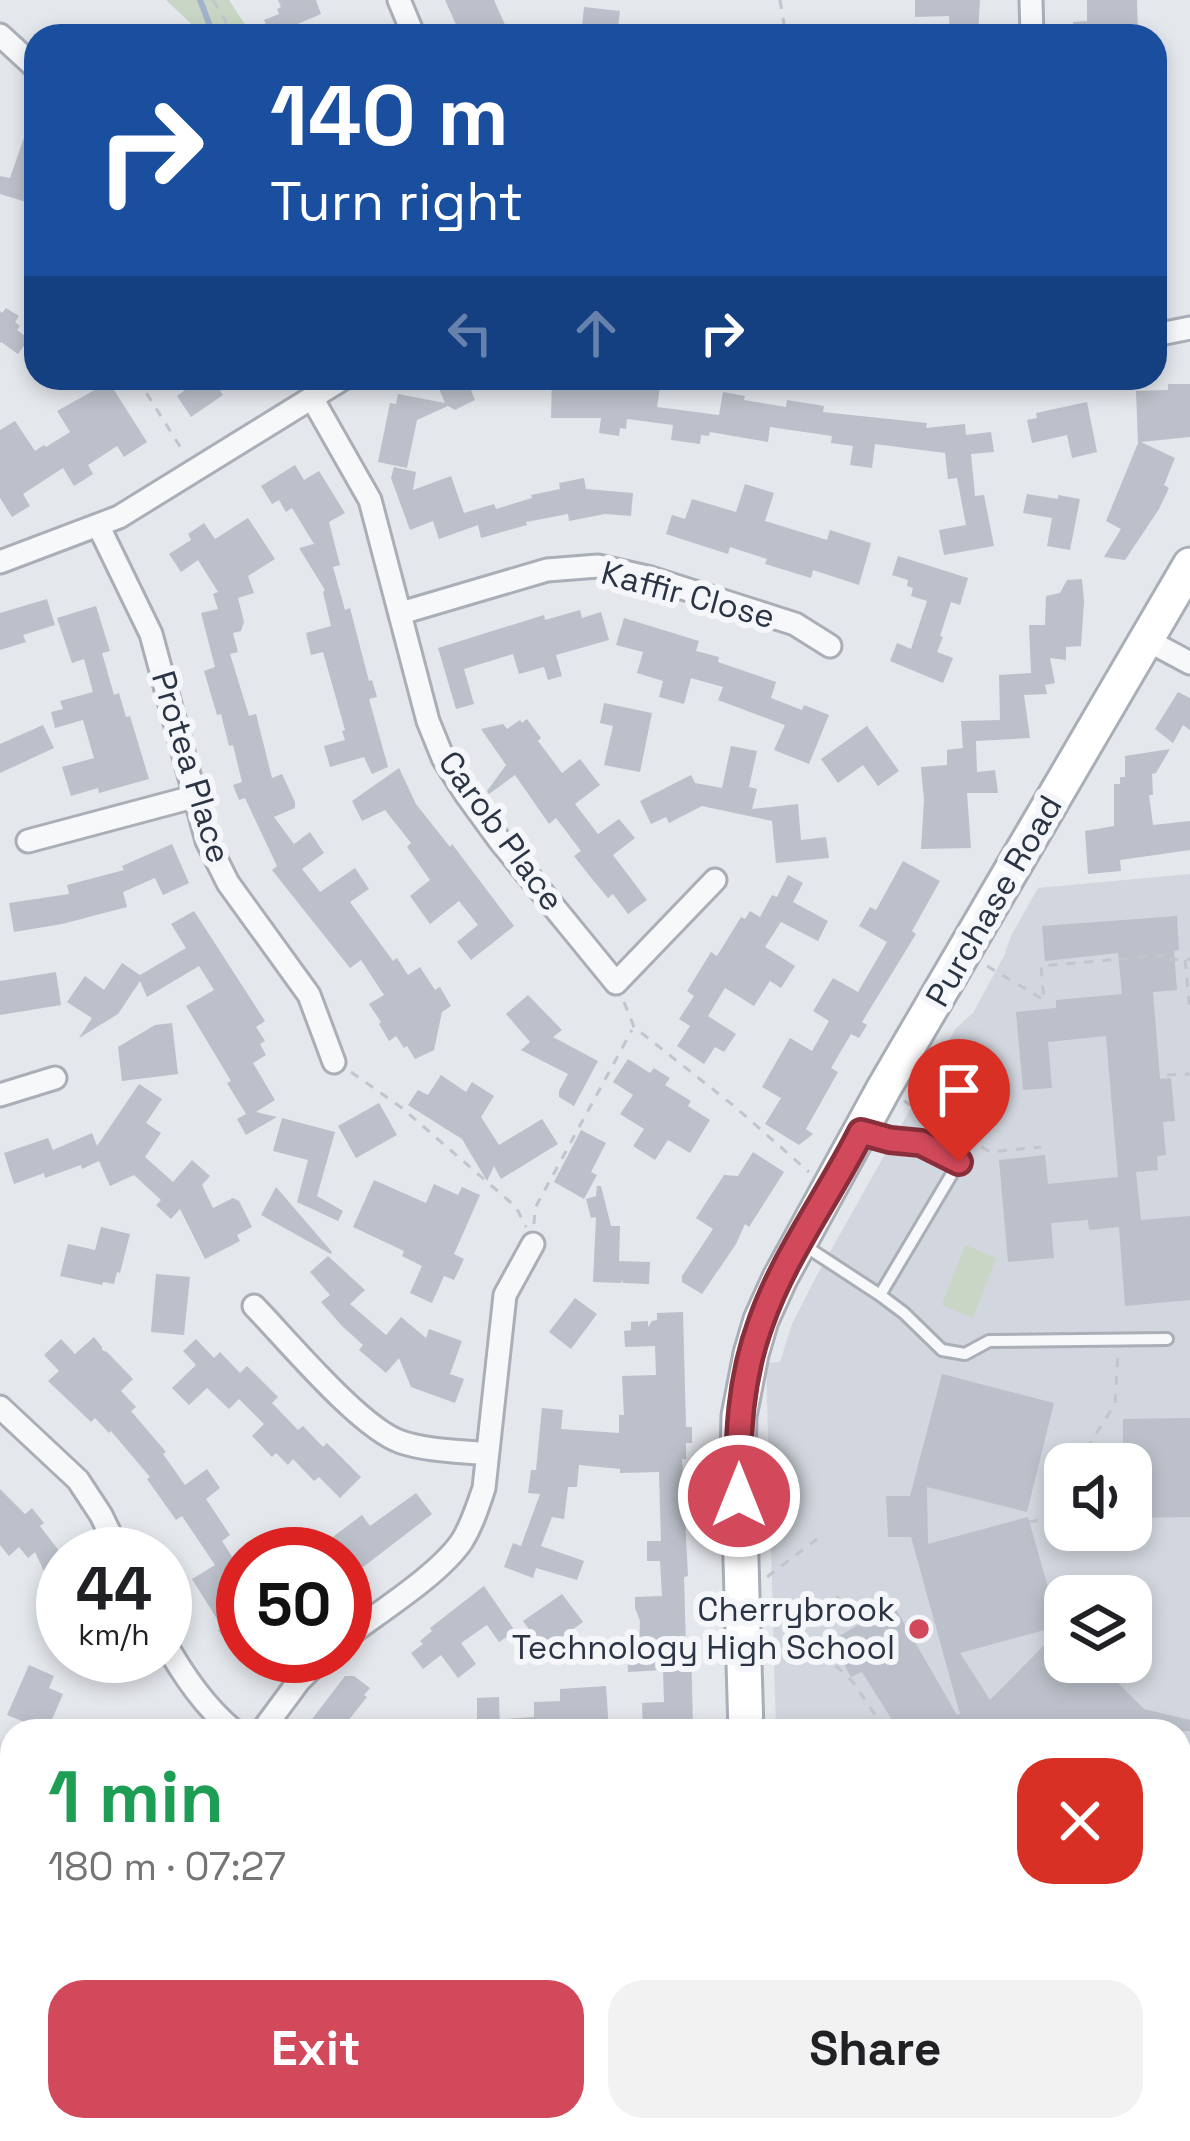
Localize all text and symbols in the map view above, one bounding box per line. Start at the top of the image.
text: 140 m [270,62,509,170]
icon: right [72,72,228,228]
text: Turn right [270,167,523,236]
icon: left [437,300,503,366]
icon: ahead [563,300,629,366]
icon: right [689,300,755,366]
street label: Kaffir Close [597,552,779,638]
street label: Protea Place [142,666,240,868]
street label: Carob Place [429,743,573,919]
street label: Purchase Road [917,788,1071,1014]
pin [908,1039,1010,1162]
icon: arrive [926,1057,992,1123]
position arrow [676,1433,802,1559]
map controls [1044,1443,1152,1683]
button: sound [1044,1443,1152,1551]
speed limit sign: 50 [216,1527,372,1683]
text: 44 [76,1551,152,1628]
button: layers [1044,1575,1152,1683]
place label: Cherrybrook Technology High School [512,1589,895,1669]
text: km/h [78,1615,150,1654]
marker: Cherrybrook Technology High School [906,1616,932,1642]
text: 1 min [48,1751,224,1843]
button: close [1017,1758,1143,1884]
text: 180 m · 07:27 [48,1842,286,1891]
button: Exit [48,1980,584,2118]
button: Share [608,1980,1143,2118]

